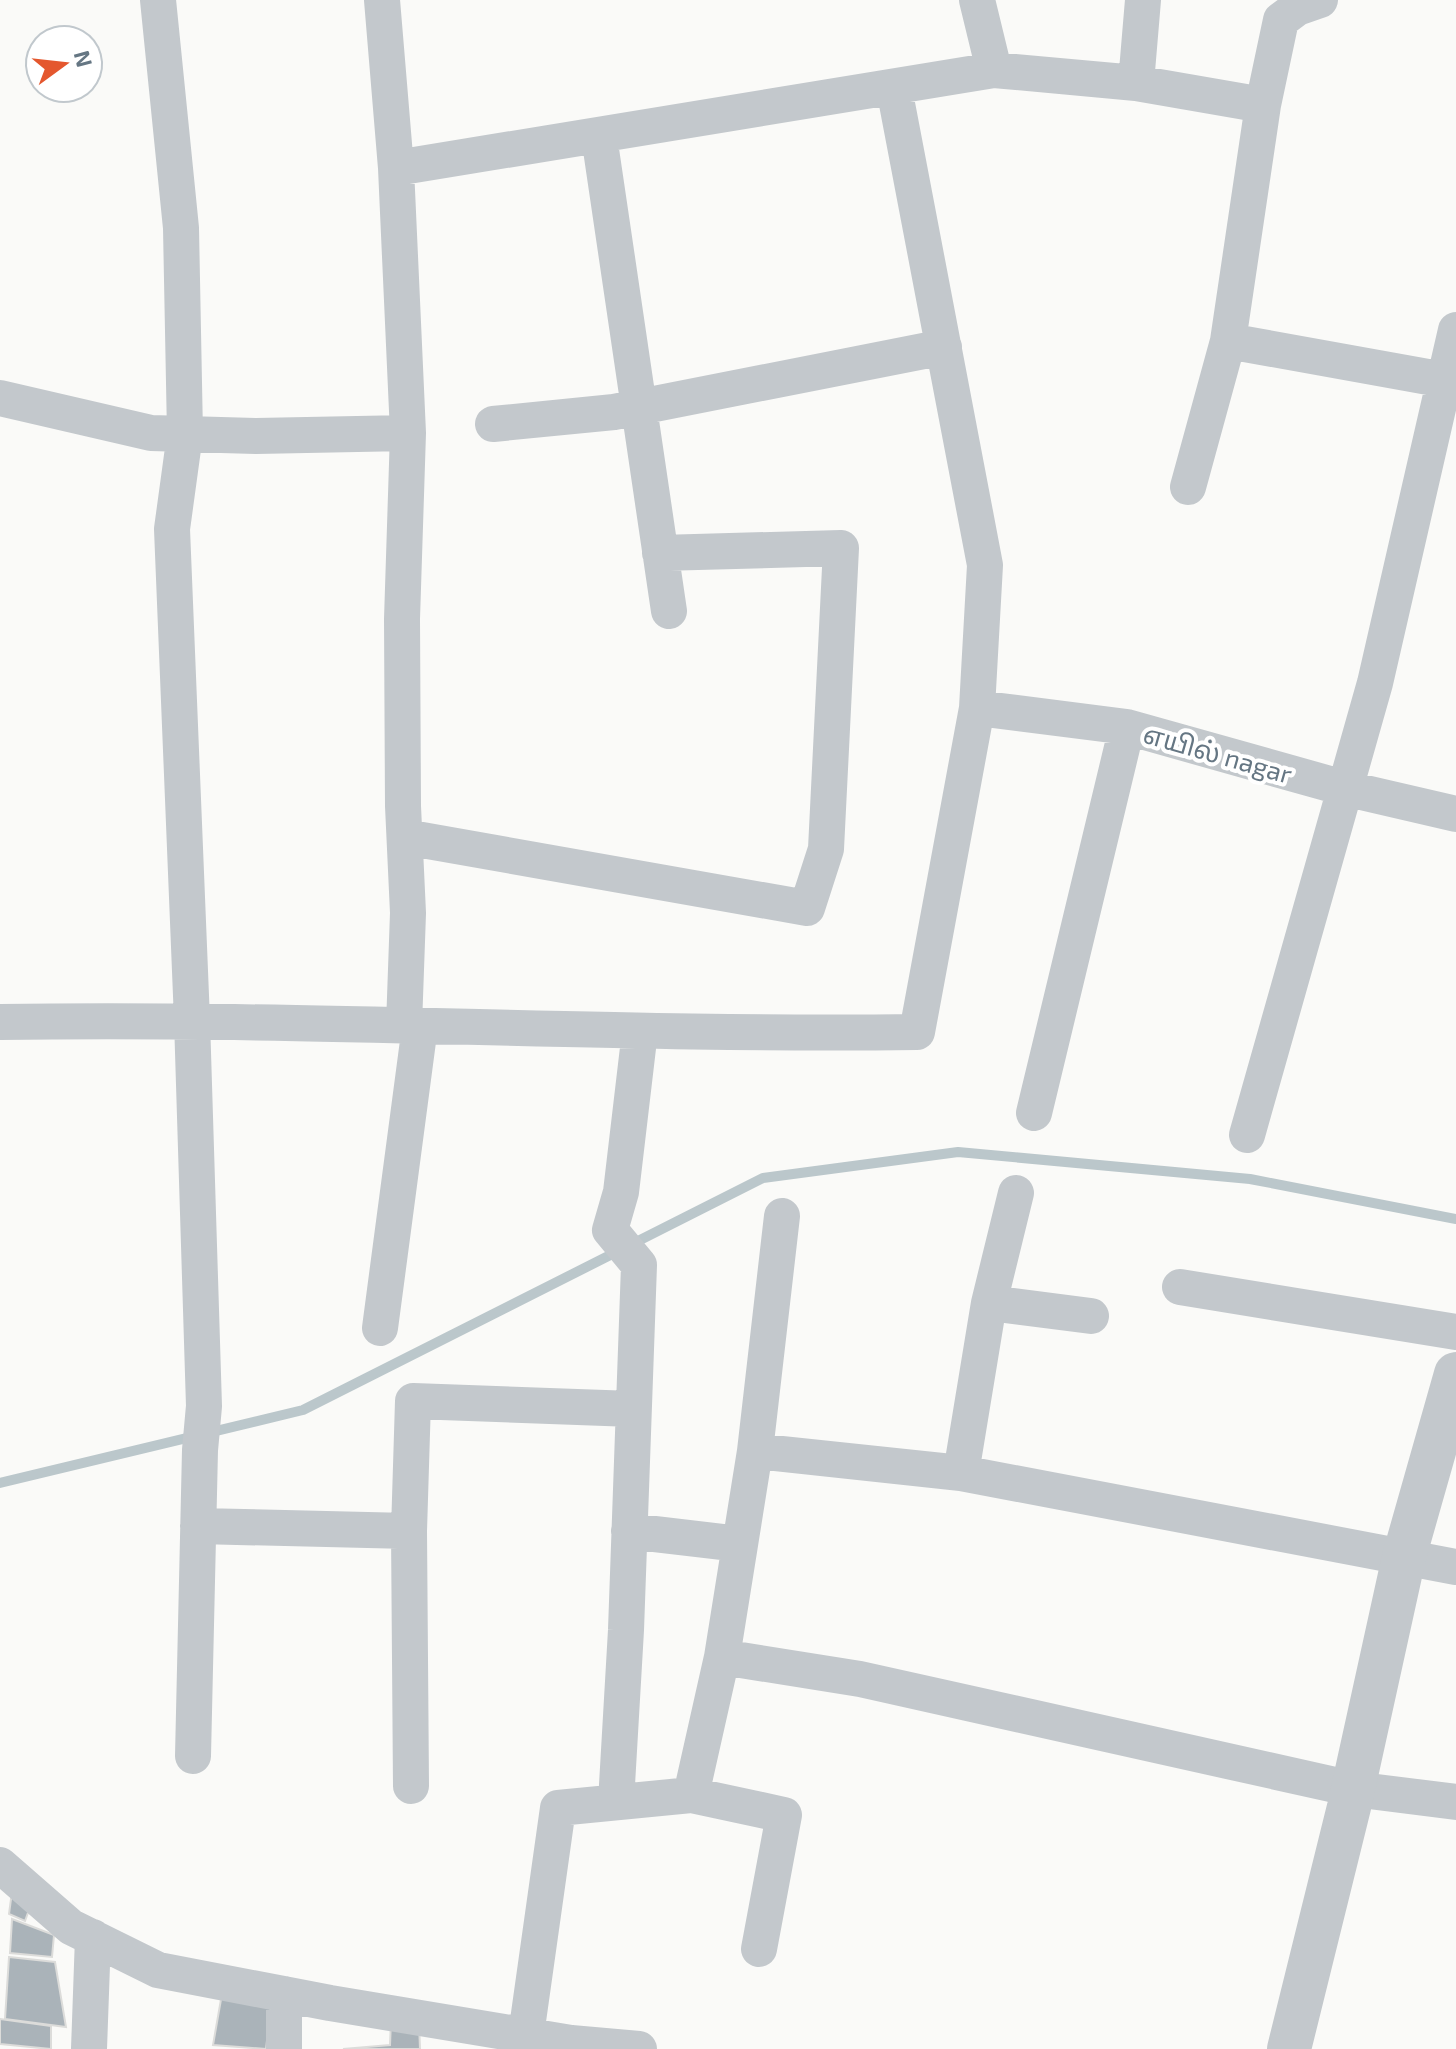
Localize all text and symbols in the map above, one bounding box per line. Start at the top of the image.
north arrow [24,24,104,104]
text: N [70,48,99,70]
street label: எயில் nagar [1140,717,1296,789]

